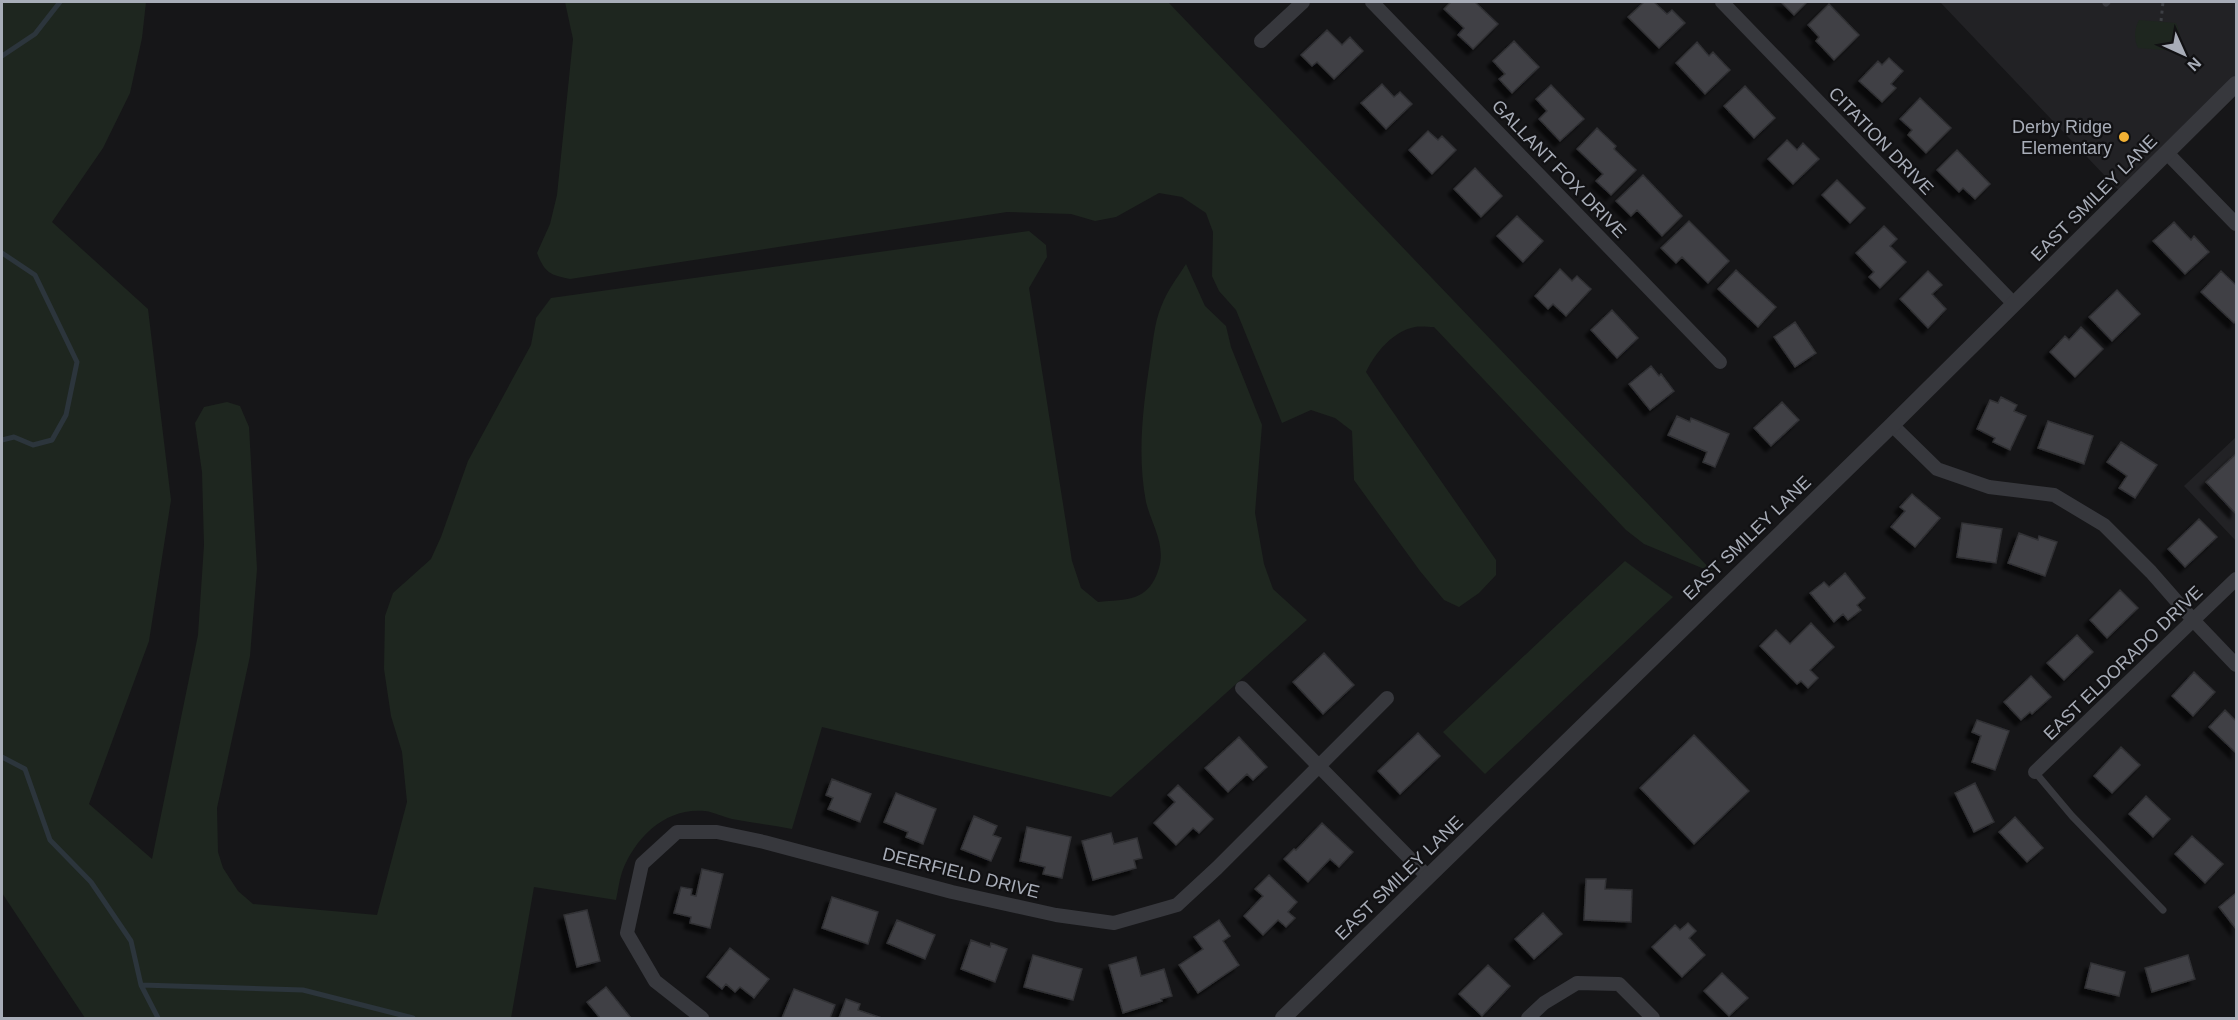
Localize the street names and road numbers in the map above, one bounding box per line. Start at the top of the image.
street label: CITATION DRIVE [1825,83,1937,199]
street label: GALLANT FOX DRIVE [1488,96,1630,242]
street label: EAST SMILEY LANE [2027,131,2161,265]
street label: EAST SMILEY LANE [1679,472,1815,604]
street label: EAST ELDORADO DRIVE [2040,582,2206,744]
street label: EAST SMILEY LANE [1331,812,1467,944]
street label: DEERFIELD DRIVE [880,844,1042,902]

